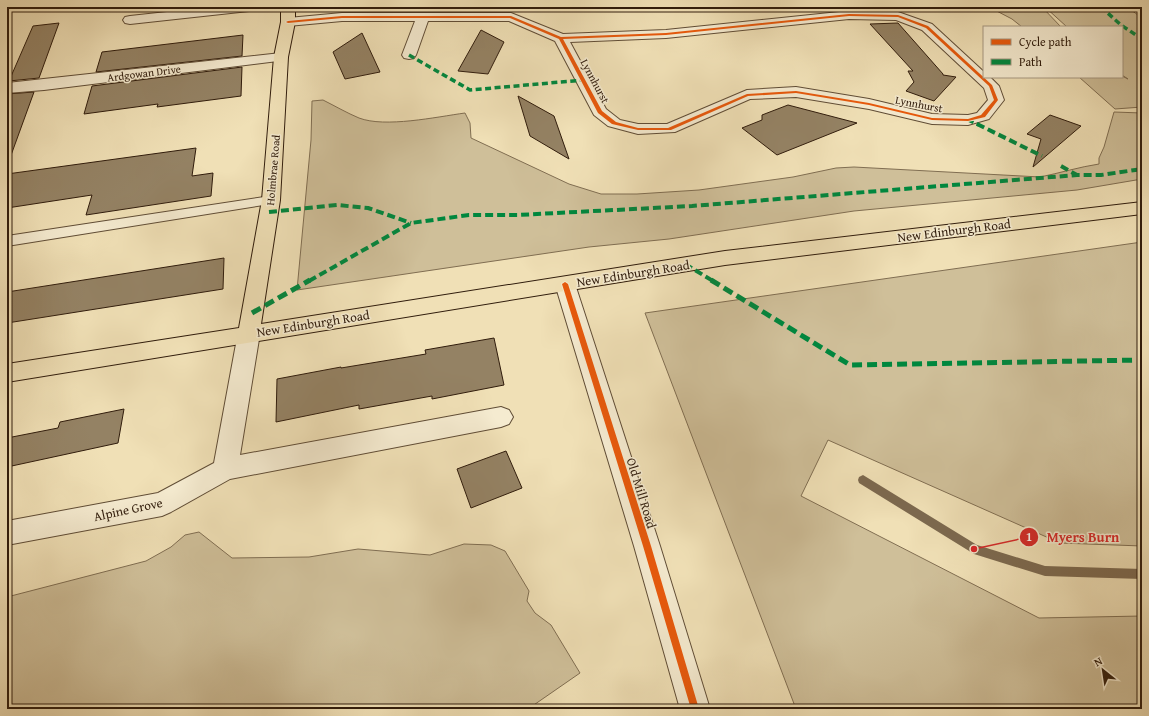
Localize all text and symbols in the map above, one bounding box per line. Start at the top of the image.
legend [983,26,1123,78]
text: Cycle path [1019,33,1072,50]
text: Path [1019,53,1042,70]
street label: Lynnhurst [577,56,613,106]
street label: Ardgowan Drive [106,61,182,85]
street label: Lynnhurst [894,92,944,116]
street label: Holmbrae Road [262,134,284,206]
street label: New Edinburgh Road [896,214,1012,247]
street label: New Edinburgh Road [575,255,691,292]
street label: New Edinburgh Road [255,305,371,342]
street label: Old Mill Road [622,455,661,531]
street label: Alpine Grove [92,493,164,526]
callout: Myers Burn [1019,524,1127,550]
text: Myers Burn [1047,527,1120,547]
text: 1 [1026,528,1032,545]
north arrow [1083,650,1123,690]
text: N [1091,652,1106,670]

